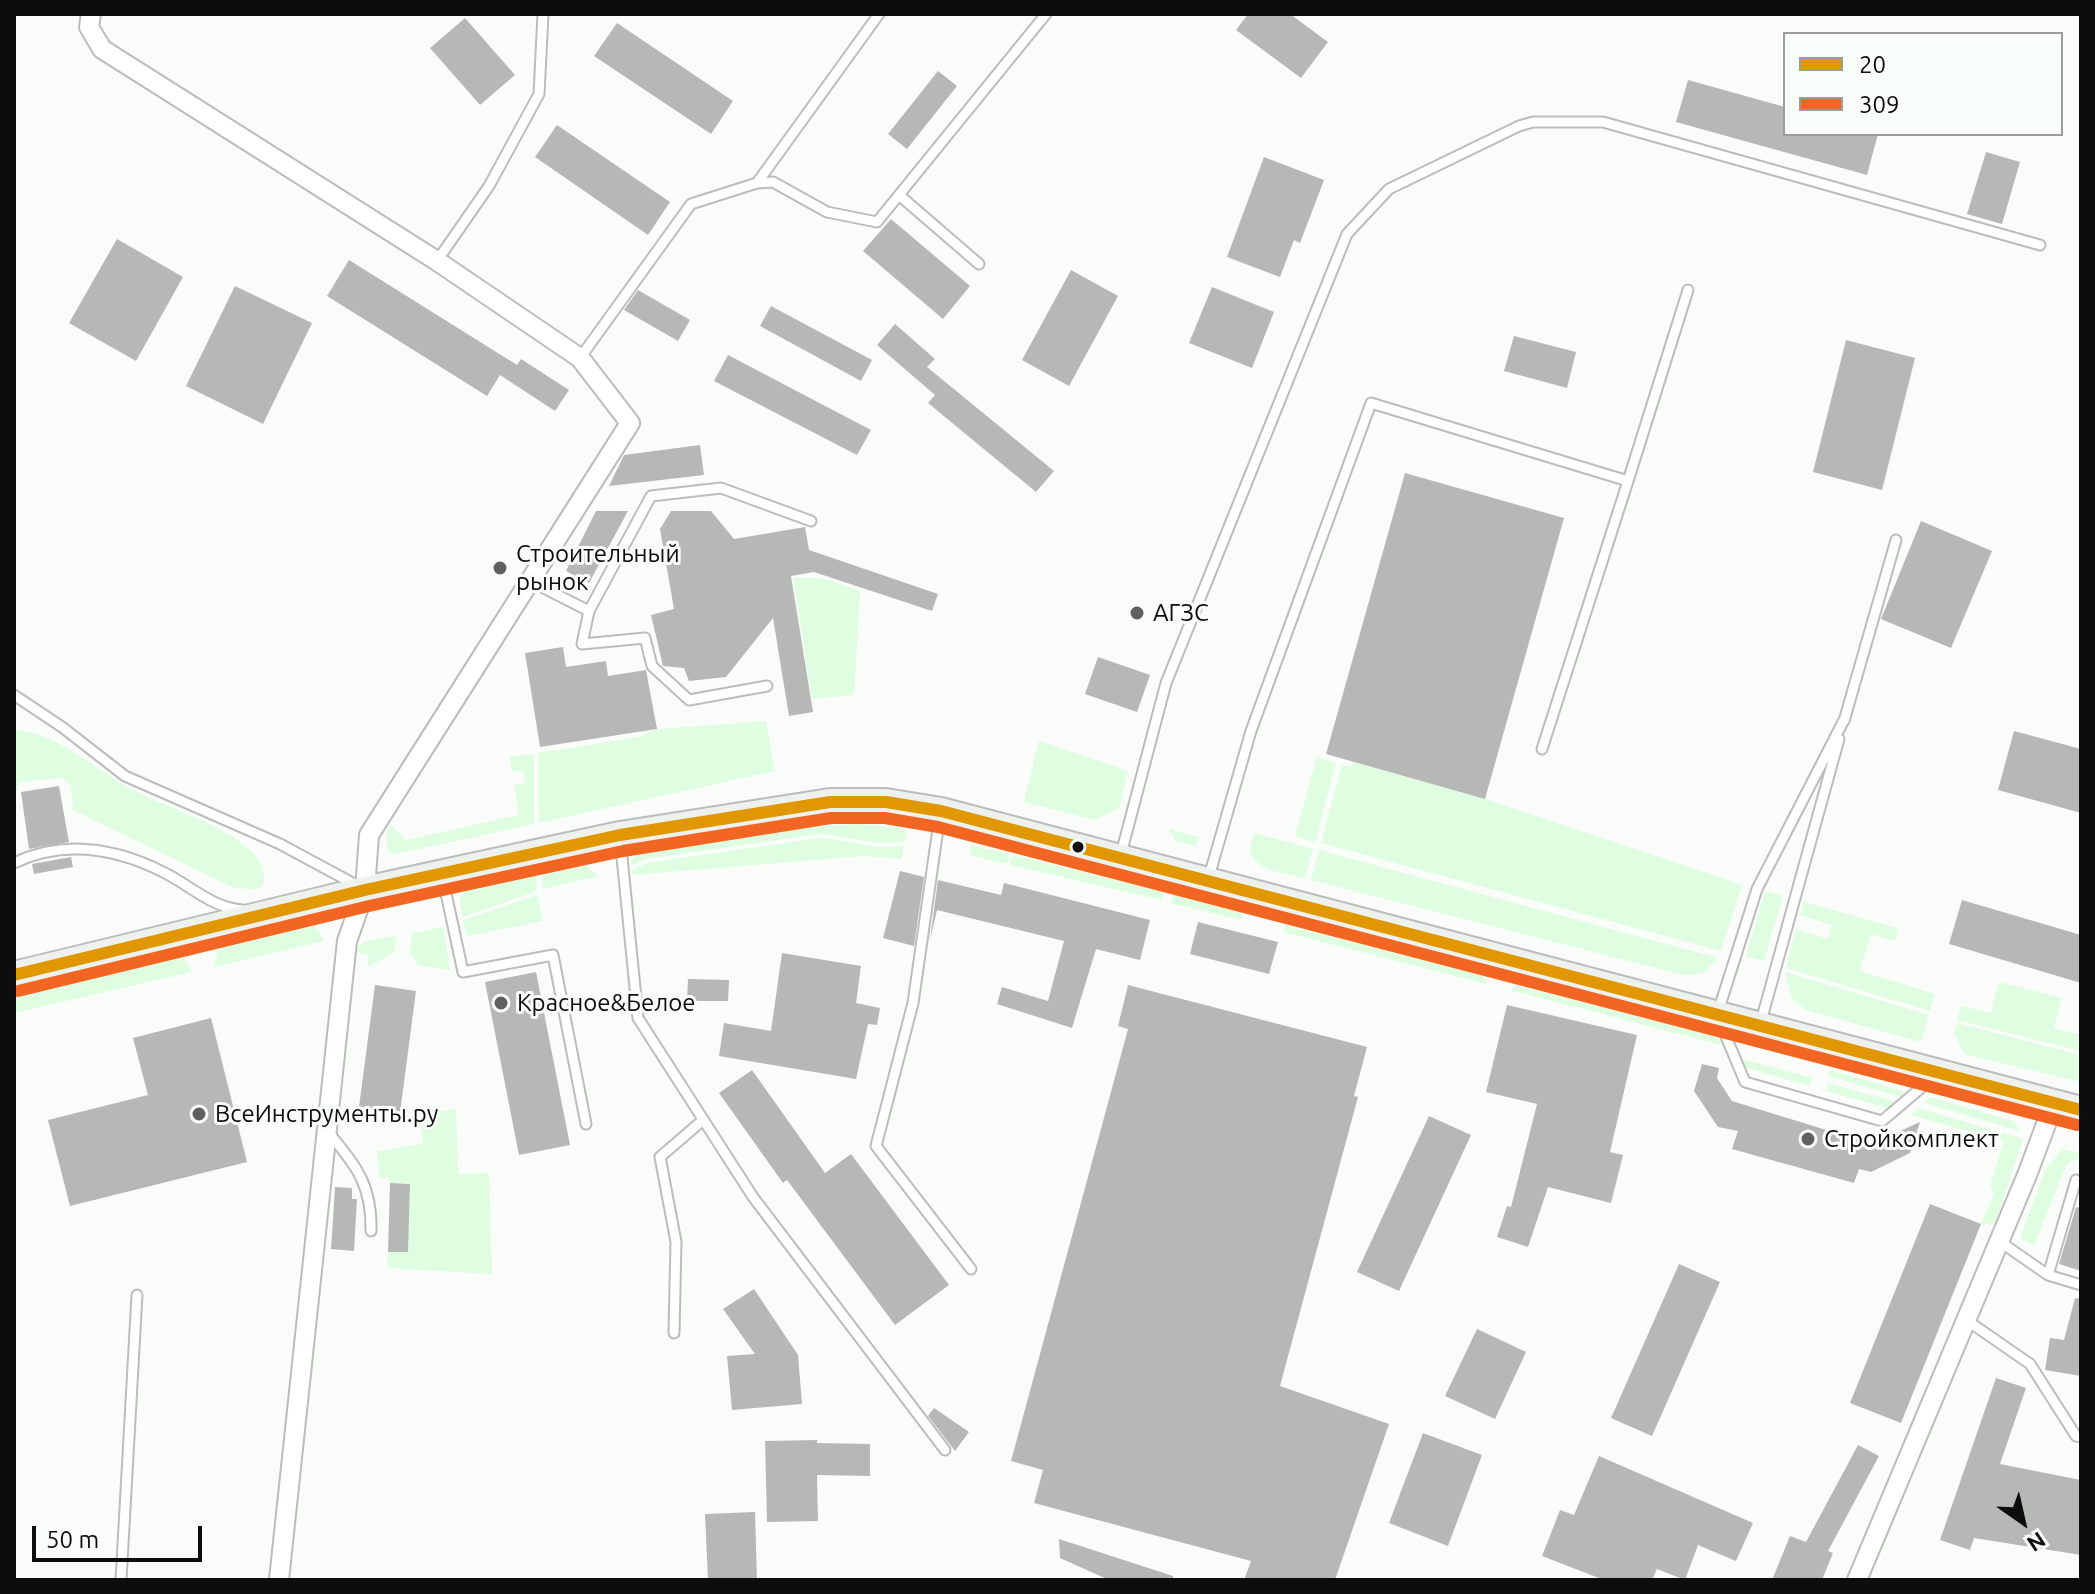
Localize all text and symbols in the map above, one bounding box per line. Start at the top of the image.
legend [1783,32,2063,136]
text: 20 [1859,51,1886,78]
text: 309 [1859,91,1900,118]
place label: Строительный рынок [516,540,680,596]
marker: Строительный рынок [491,559,509,577]
place label: АГЗС [1153,599,1209,627]
marker: АГЗС [1128,604,1146,622]
unlabelled marker [1070,839,1086,855]
place label: Красное&Белое [517,989,696,1017]
marker: Красное&Белое [492,994,510,1012]
place label: ВсеИнструменты.ру [215,1100,438,1128]
marker: ВсеИнструменты.ру [190,1105,208,1123]
place label: Стройкомплект [1824,1125,1999,1153]
marker: Стройкомплект [1799,1130,1817,1148]
north arrow [1983,1482,2063,1562]
scale bar [36,1510,206,1560]
text: 50 m [46,1526,99,1553]
text: N [2023,1527,2051,1557]

